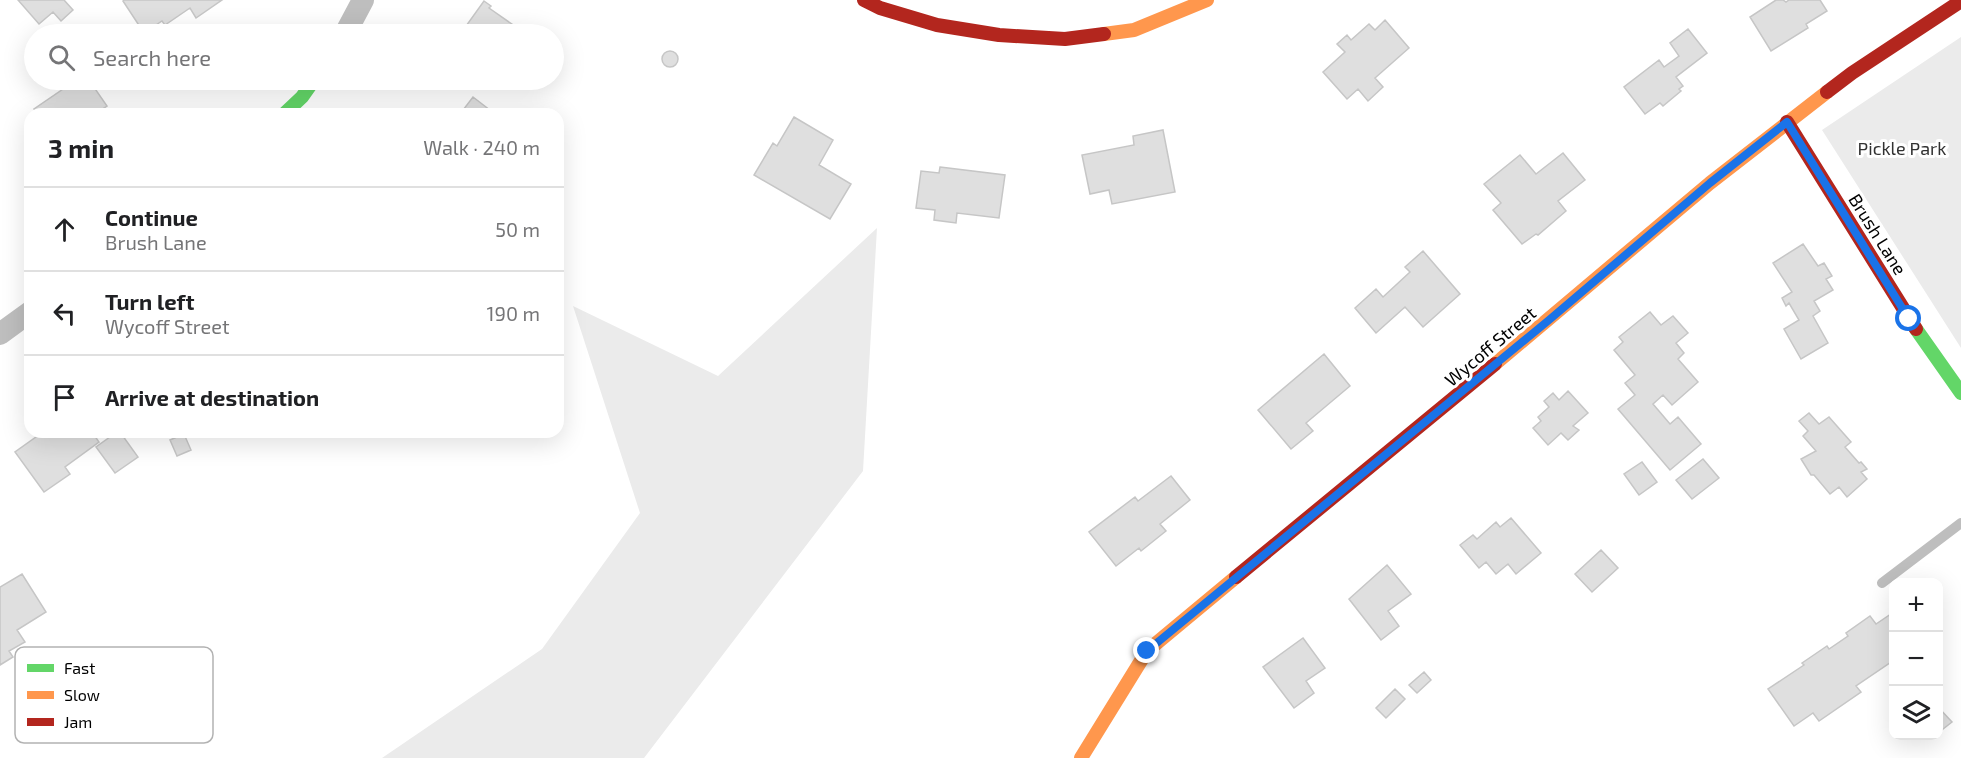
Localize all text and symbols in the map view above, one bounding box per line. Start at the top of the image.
search box [24,24,564,90]
icon: search [45,41,78,74]
text: Search here [93,44,211,70]
text: 3 min [48,132,114,163]
text: Walk · 240 m [423,135,540,159]
park label: Pickle Park [1858,137,1946,159]
street label: Brush Lane [1844,189,1912,279]
text: Continue [105,204,198,230]
icon: ahead [48,213,81,246]
text: 50 m [495,217,540,241]
text: Brush Lane [105,230,207,254]
text: Turn left [105,288,194,314]
icon: left [48,297,81,330]
text: 190 m [487,301,540,325]
street label: Wycoff Street [1440,301,1540,390]
route start [1895,305,1921,331]
text: Wycoff Street [105,314,230,338]
icon: arrive [48,381,81,414]
text: Arrive at destination [105,384,319,410]
map controls [1889,578,1943,740]
button: + [1889,578,1943,632]
button: − [1889,632,1943,686]
route end [1133,637,1159,663]
legend [15,647,213,743]
text: Fast [64,658,95,677]
text: Slow [64,685,100,704]
button: layers [1889,686,1943,740]
text: Jam [64,712,92,731]

